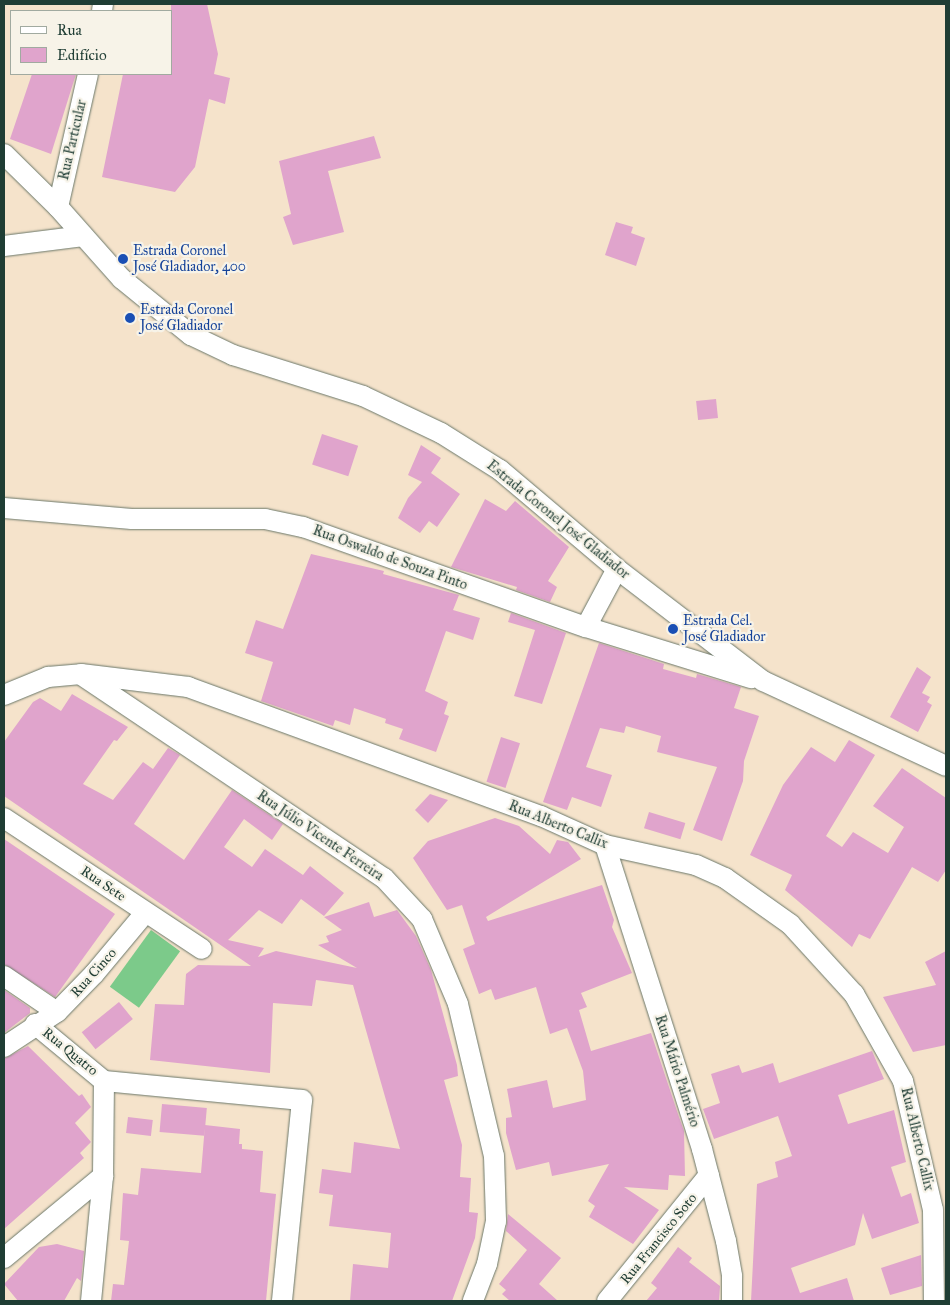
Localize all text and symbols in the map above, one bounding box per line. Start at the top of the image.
legend [10,10,172,75]
text: Rua [57,21,82,39]
text: Edifício [57,46,107,64]
street label: Rua Particular [56,98,90,182]
place label: Estrada Coronel José Gladiador, 400 [133,243,246,276]
marker: Estrada Coronel José Gladiador, 400 [117,253,129,265]
place label: Estrada Coronel José Gladiador [140,302,233,334]
marker: Estrada Coronel José Gladiador [124,312,136,324]
street label: Estrada Coronel José Gladiador [483,457,633,583]
street label: Rua Oswaldo de Souza Pinto [310,522,470,594]
place label: Estrada Cel. José Gladiador [683,613,766,646]
marker: Estrada Cel. José Gladiador [667,623,679,635]
street label: Rua Júlio Vicente Ferreira [253,787,387,885]
street label: Rua Alberto Callix [506,797,610,853]
street label: Rua Sete [77,863,129,905]
street label: Rua Cinco [68,945,120,1001]
street label: Rua Mário Palmério [651,1013,703,1129]
street label: Rua Quatro [39,1024,101,1080]
street label: Rua Alberto Callix [897,1086,937,1192]
street label: Rua Francisco Soto [617,1190,701,1288]

